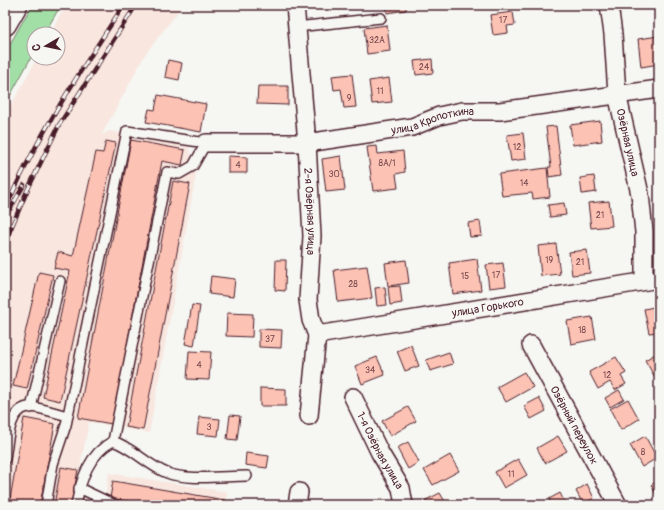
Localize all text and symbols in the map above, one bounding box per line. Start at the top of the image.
house number: 17 [499,15,507,26]
north arrow [26,26,66,66]
house number: 32А [369,35,385,46]
text: С [30,43,44,52]
house number: 24 [419,62,430,73]
house number: 11 [376,86,384,97]
house number: 9 [347,93,352,104]
street label: улица Кропоткина [389,105,474,137]
street label: Озёрная улица [614,107,642,178]
house number: 12 [513,142,521,153]
house number: 8А/1 [378,158,396,169]
house number: 4 [235,160,241,171]
street label: 2-я Озёрная улица [301,167,318,255]
house number: 30 [328,169,340,180]
house number: 14 [520,178,529,189]
house number: 21 [596,210,604,221]
house number: 19 [545,255,553,266]
house number: 21 [576,257,584,268]
house number: 17 [492,270,500,281]
house number: 15 [461,271,469,282]
house number: 28 [348,279,358,290]
street label: улица Горького [450,295,525,320]
house number: 18 [578,325,586,336]
house number: 37 [265,334,275,345]
house number: 4 [196,360,202,371]
house number: 34 [365,365,376,376]
house number: 12 [603,370,611,381]
street label: Озёрный переулок [547,384,601,467]
street label: 1-я Озёрная улица [354,410,406,491]
house number: 3 [206,422,212,433]
house number: 8 [641,447,646,458]
house number: 11 [507,469,515,480]

